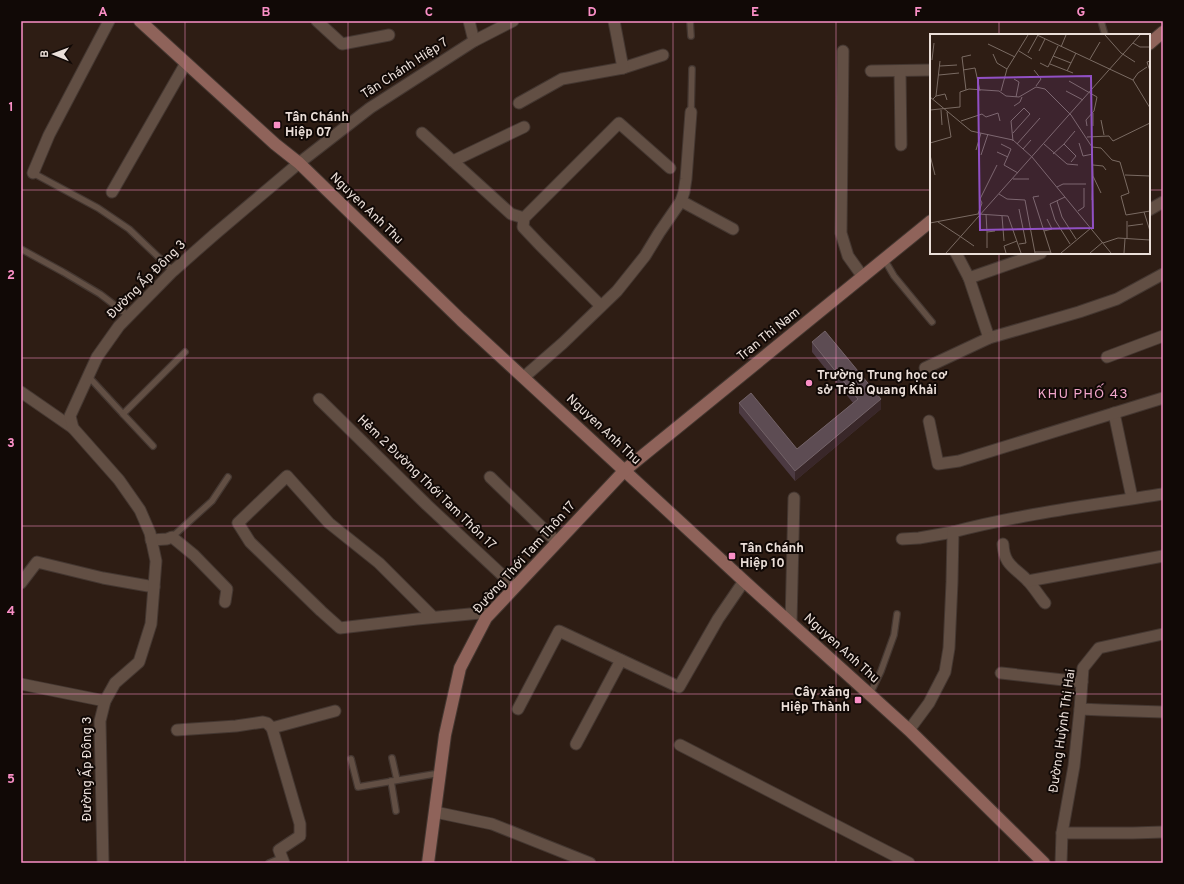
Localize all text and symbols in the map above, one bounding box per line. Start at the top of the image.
text: A [98,5,108,21]
text: B [262,5,271,21]
text: C [425,5,433,21]
text: D [587,5,597,21]
text: E [751,5,759,21]
text: F [914,5,922,21]
text: G [1077,5,1086,21]
north arrow [34,34,74,74]
inset map [930,34,1150,254]
street label: Tân Chánh Hiệp 7 [358,35,452,103]
text: B [38,50,52,58]
text: 1 [8,100,14,116]
place label: Tân Chánh Hiệp 07 [285,110,349,141]
marker: Tân Chánh Hiệp 07 [272,120,282,130]
street label: Nguyen Anh Thu [326,170,406,248]
street label: Đường Ấp Đông 3 [102,235,190,323]
text: 2 [7,268,15,284]
street label: Tran Thi Nam [734,305,804,365]
place label: Trường Trung học cơ sở Trần Quang Khải [817,368,948,399]
marker: Trường Trung học cơ sở Trần Quang Khải [804,378,814,388]
district label: KHU PHỐ 43 [1037,383,1129,403]
street label: Nguyen Anh Thu [562,391,644,469]
street label: Hẻm 2 Đường Thới Tam Thôn 17 [353,412,499,554]
text: 3 [7,436,15,452]
street label: Đường Thới Tam Thôn 17 [470,498,580,617]
place label: Tân Chánh Hiệp 10 [740,541,804,572]
marker: Tân Chánh Hiệp 10 [727,551,737,561]
text: 4 [7,604,15,620]
street label: Nguyen Anh Thu [800,611,882,687]
street label: Đường Huỳnh Thị Hai [1046,668,1080,794]
place label: Cây xăng Hiệp Thành [781,685,850,716]
marker: Cây xăng Hiệp Thành [853,695,863,705]
street label: Đường Ấp Đông 3 [77,716,96,822]
text: 5 [7,772,15,788]

